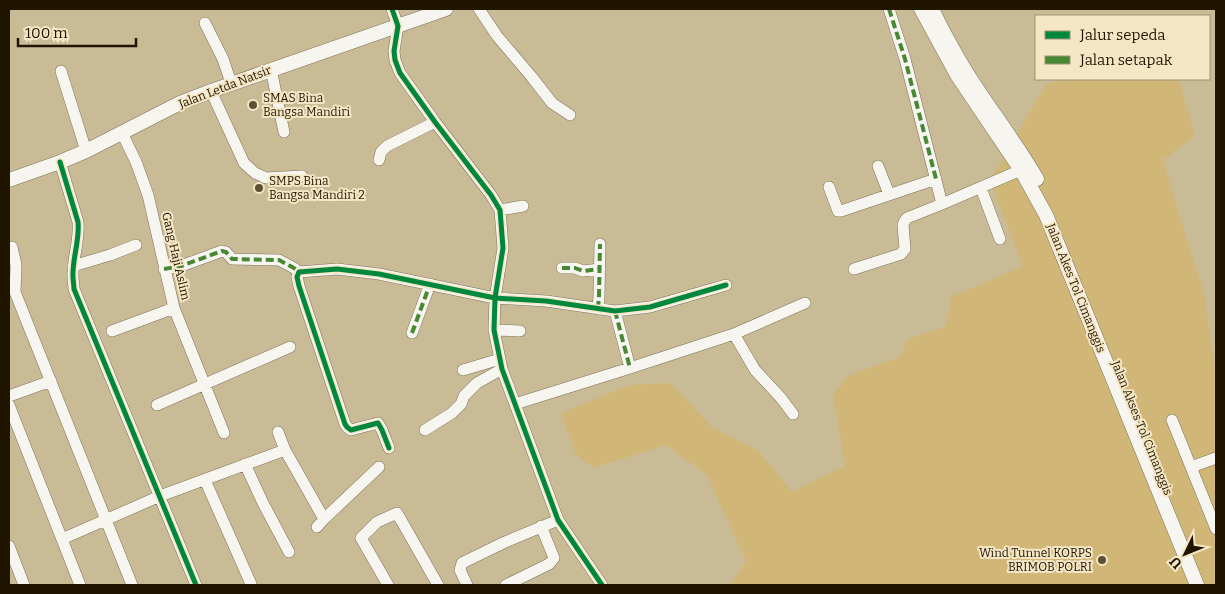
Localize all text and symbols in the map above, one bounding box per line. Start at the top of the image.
scale bar [18,15,135,47]
legend [1035,15,1210,80]
text: 100 m [25,24,68,42]
text: Jalur sepeda [1079,26,1166,44]
text: Jalan setapak [1079,51,1173,69]
street label: Jalan Letda Natsir [176,63,274,111]
place label: SMAS Bina Bangsa Mandiri [263,91,350,119]
marker: SMAS Bina Bangsa Mandiri [247,99,259,111]
place label: SMPS Bina Bangsa Mandiri 2 [269,174,365,202]
marker: SMPS Bina Bangsa Mandiri 2 [253,182,265,194]
street label: Gang Haji Aslim [159,211,193,302]
street label: Jalan Akes Tol Cimanggis [1043,220,1108,355]
street label: Jalan Akses Tol Cimanggis [1108,358,1176,498]
north arrow [1160,529,1210,579]
place label: Wind Tunnel KORPS BRIMOB POLRI [979,546,1092,574]
text: U [1166,552,1186,572]
marker: Wind Tunnel KORPS BRIMOB POLRI [1096,554,1108,566]

